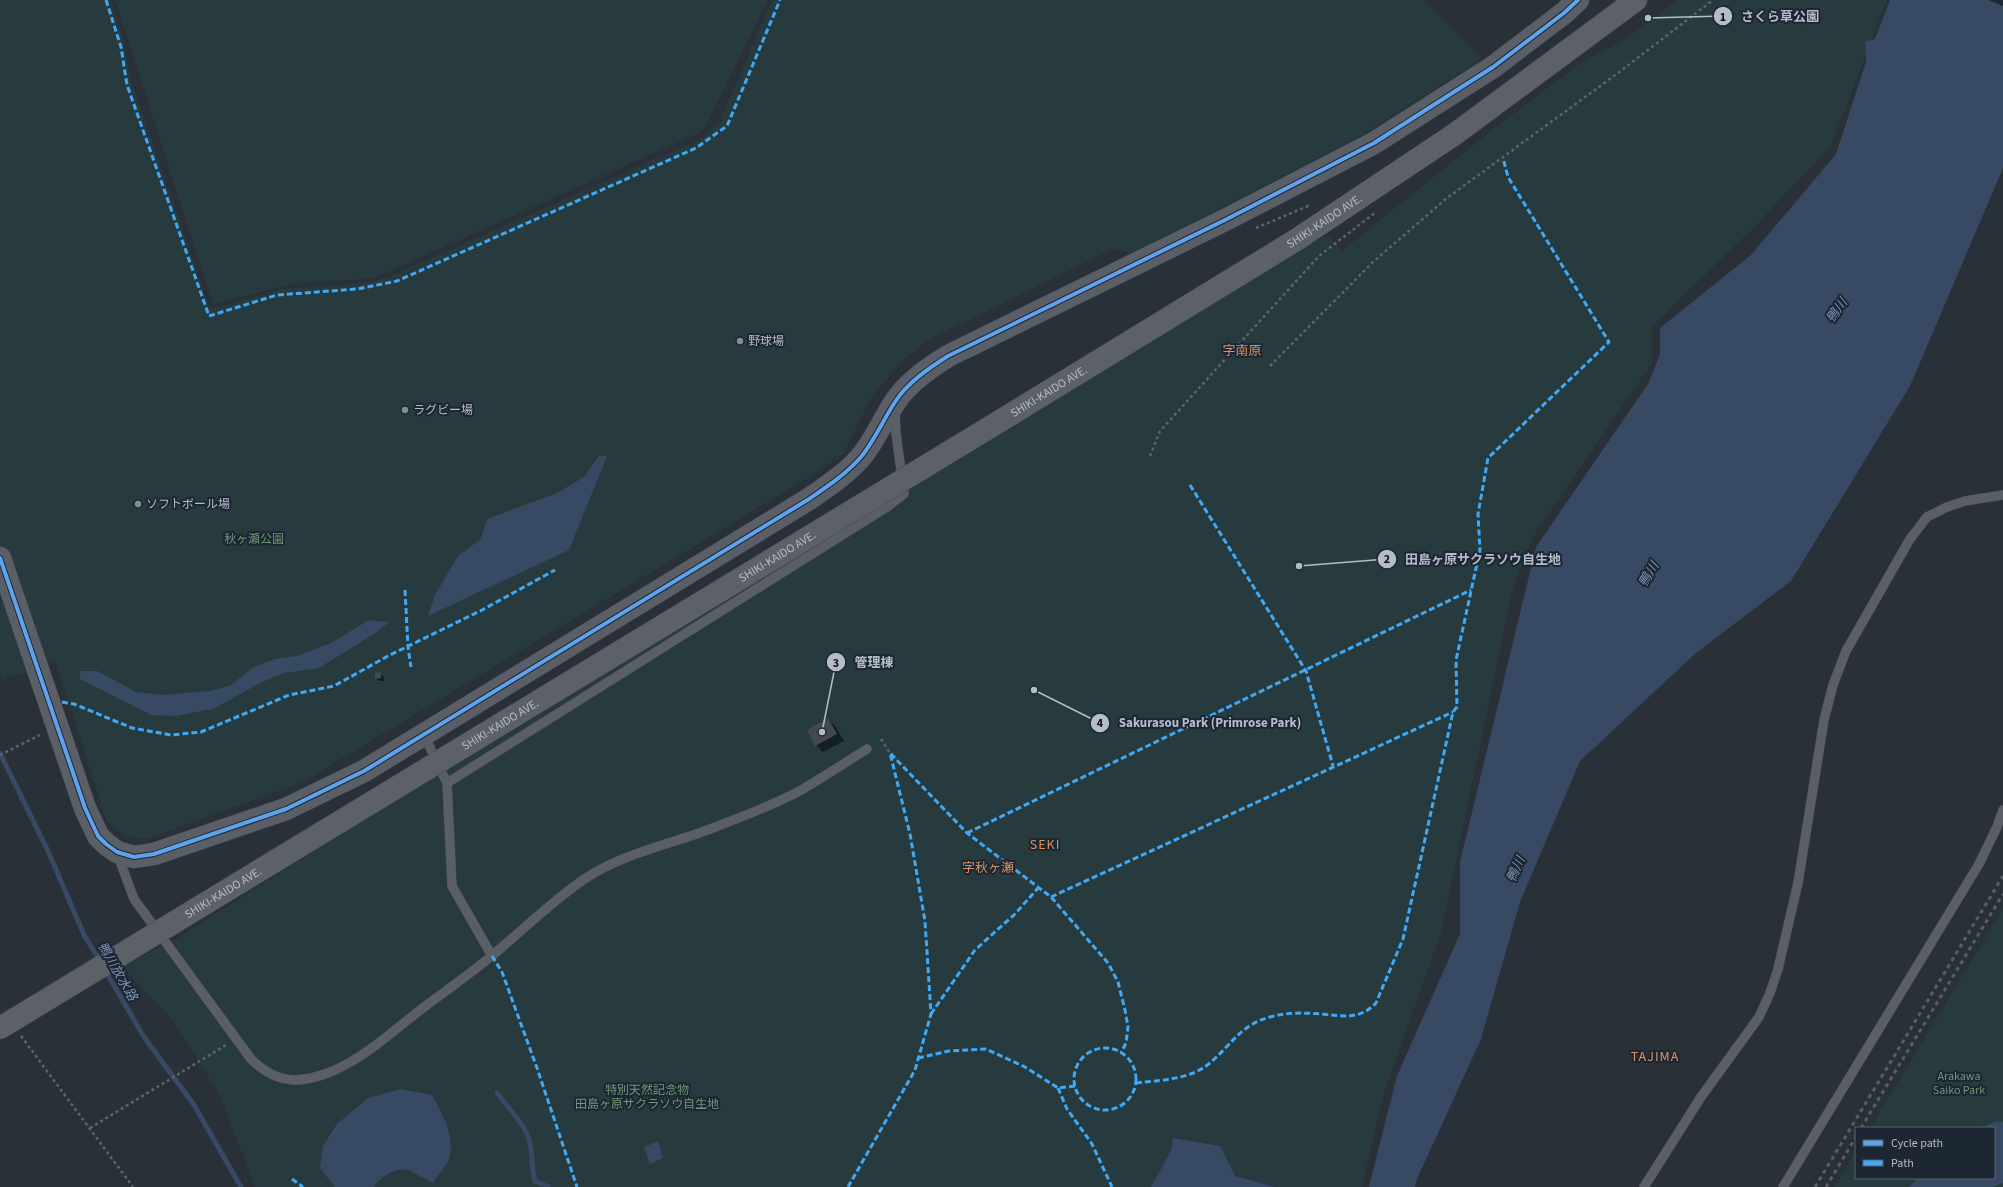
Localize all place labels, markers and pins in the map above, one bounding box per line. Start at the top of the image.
callout: さくら草公園 [1713,4,1827,29]
place label: 野球場 [748,333,784,350]
marker: 野球場 [735,336,745,346]
place label: ラグビー場 [413,402,473,419]
marker: ラグビー場 [400,405,410,415]
place label: ソフトボール場 [146,496,230,513]
marker: ソフトボール場 [133,499,143,509]
callout: 田島ヶ原サクラソウ自生地 [1377,547,1569,572]
callout: 管理棟 [826,650,901,675]
callout: Sakurasou Park (Primrose Park) [1090,710,1309,735]

